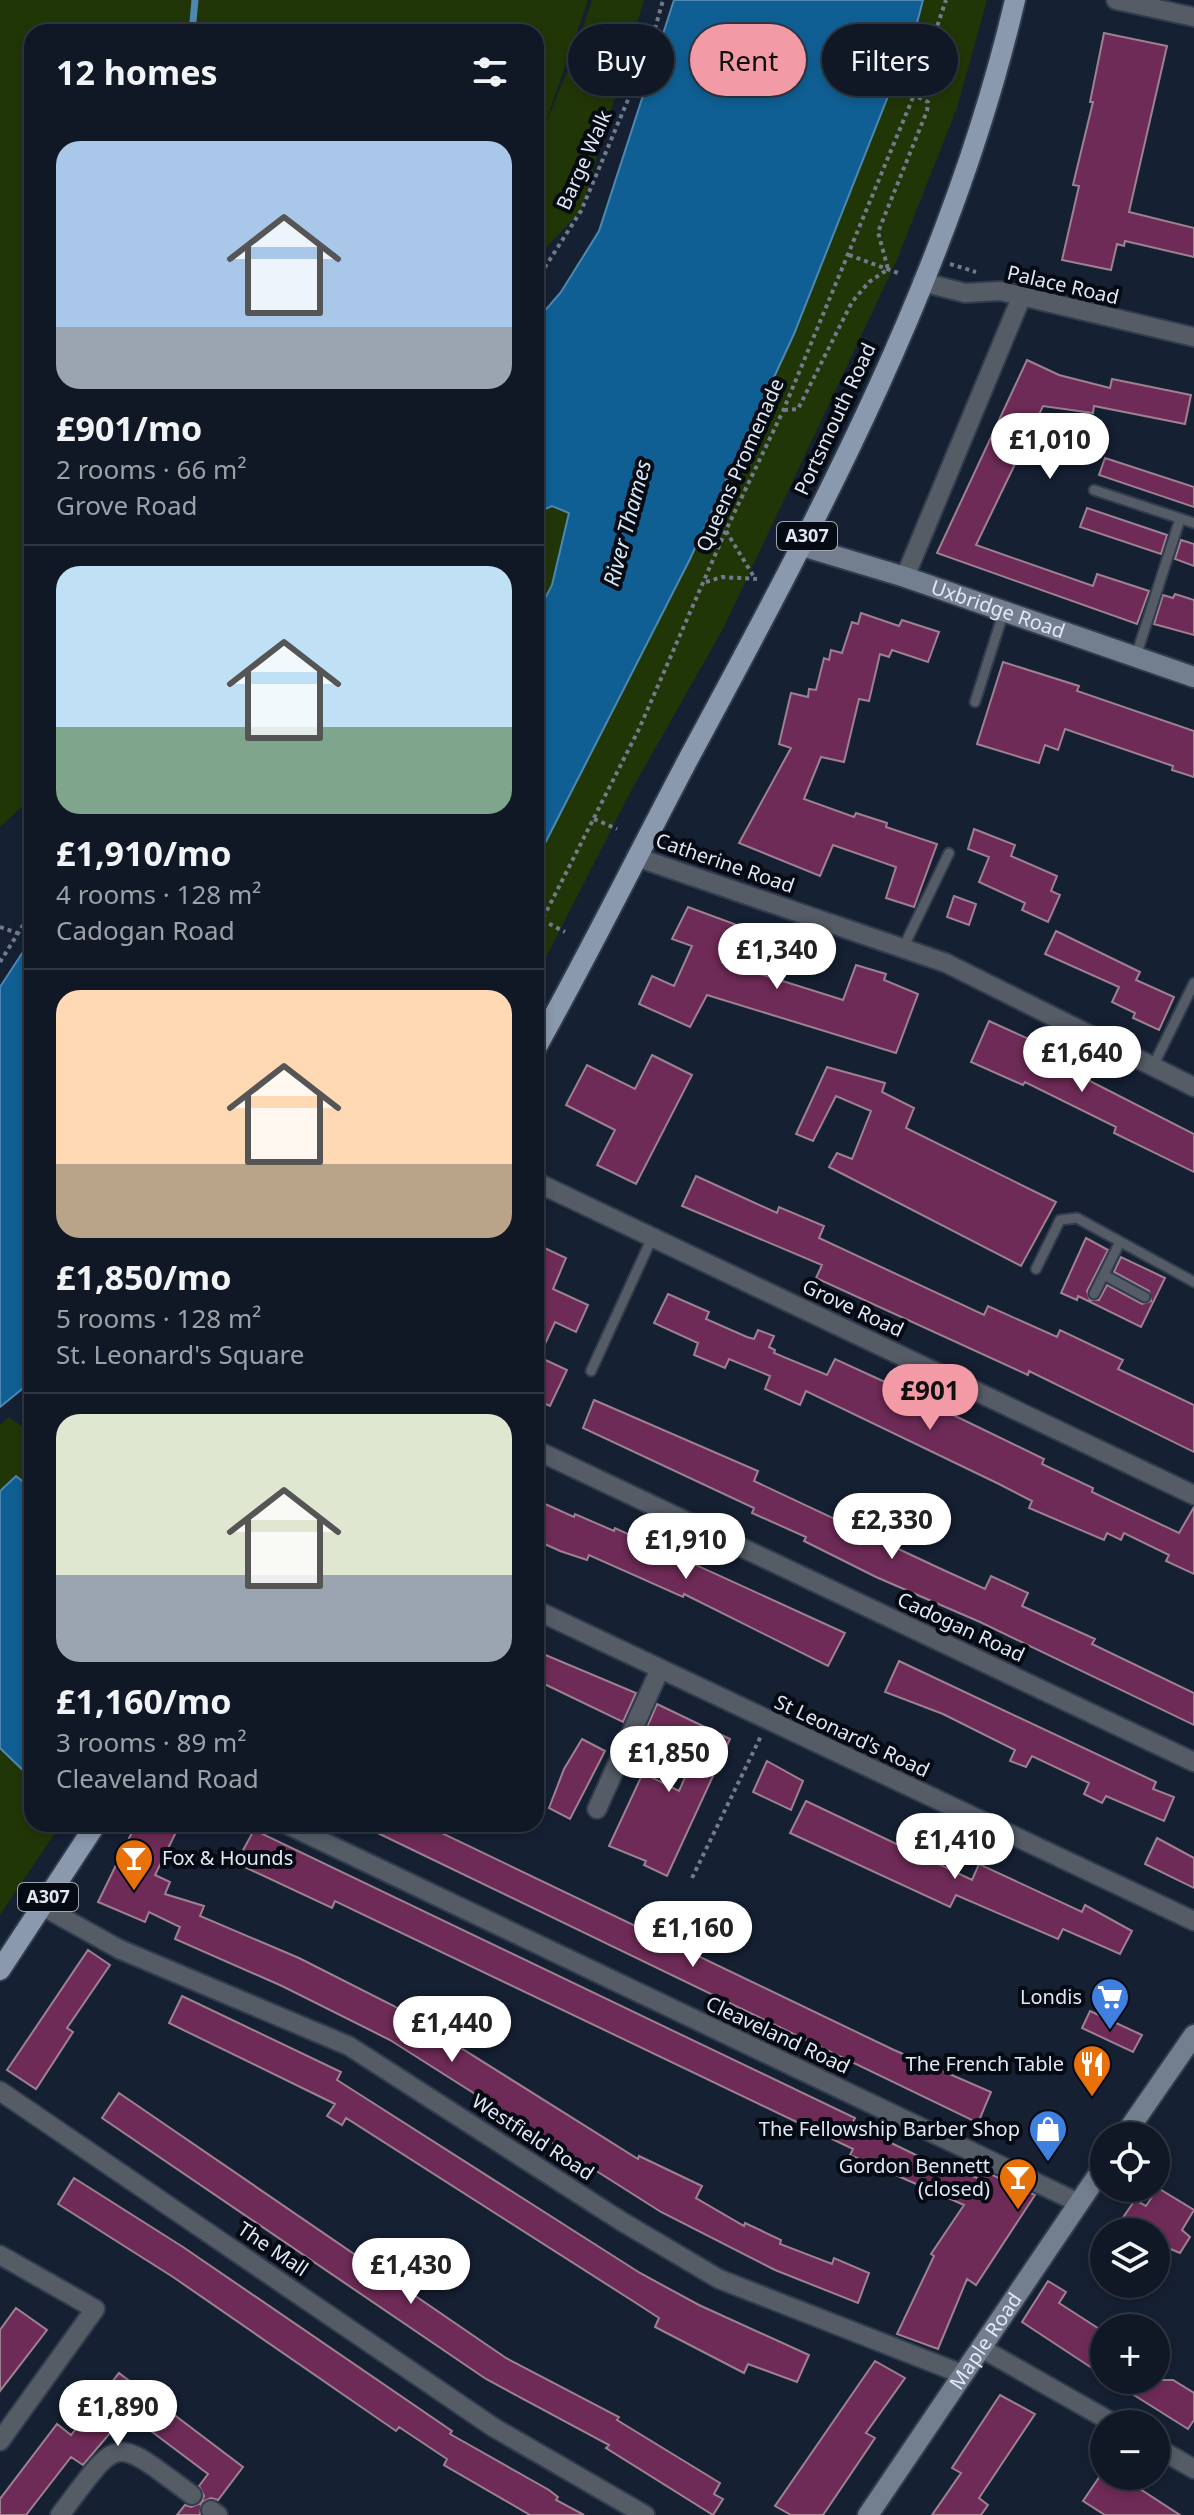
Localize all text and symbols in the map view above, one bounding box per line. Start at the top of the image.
chip: Buy [568,24,674,96]
chip: Rent [690,24,806,96]
chip: Filters [822,24,958,96]
text: 12 homes [56,49,218,95]
icon: filters [468,50,512,94]
street label: Barge Walk [550,105,618,214]
icon: home [212,193,356,337]
street label: Palace Road [1005,259,1122,310]
street label: Portsmouth Road [787,338,882,499]
street label: Queens Promenade [689,374,790,556]
text: £901/mo [56,405,202,451]
pin: £1,010 [985,413,1115,481]
text: £1,010 [1009,421,1091,457]
text: 2 rooms · 66 m² [56,451,246,487]
water label: River Thames [595,456,657,589]
text: Grove Road [56,487,197,523]
road number: A307 [777,522,837,550]
street label: Uxbridge Road [928,573,1069,644]
icon: home [212,618,356,762]
street label: Catherine Road [652,826,798,899]
text: £1,910/mo [56,830,231,876]
text: 4 rooms · 128 m² [56,876,261,912]
text: Cadogan Road [56,912,235,948]
pin: £1,340 [712,923,842,991]
text: £1,340 [736,931,818,967]
pin: £1,640 [1017,1026,1147,1094]
text: £1,640 [1041,1034,1123,1070]
icon: home [212,1042,356,1186]
text: £1,850/mo [56,1254,231,1300]
street label: Grove Road [798,1272,908,1343]
text: 5 rooms · 128 m² [56,1300,261,1336]
text: St. Leonard's Square [56,1336,304,1372]
pin: £901 [883,1364,977,1432]
text: £901 [900,1372,960,1408]
icon: home [212,1466,356,1610]
pin: £2,330 [827,1493,957,1561]
text: £2,330 [851,1501,933,1537]
pin: £1,910 [621,1513,751,1581]
text: £1,910 [645,1521,727,1557]
street label: Cadogan Road [893,1585,1029,1668]
text: £1,160/mo [56,1678,231,1724]
street label: St Leonard's Road [770,1688,934,1783]
text: 3 rooms · 89 m² [56,1724,246,1760]
pin: £1,850 [604,1726,734,1794]
text: £1,850 [628,1734,710,1770]
text: Cleaveland Road [56,1760,259,1796]
pin: £1,410 [890,1813,1020,1881]
text: £1,410 [914,1821,996,1857]
bar icon: Fox & Hounds [113,1837,155,1892]
place label: Fox & Hounds [162,1844,293,1871]
road number: A307 [18,1883,78,1911]
pin: £1,160 [628,1901,758,1969]
text: £1,160 [652,1909,734,1945]
supermarket icon: Londis [1089,1976,1131,2031]
place label: Londis [1020,1983,1082,2010]
street label: Cleaveland Road [702,1989,855,2080]
pin: £1,440 [387,1996,517,2064]
text: £1,440 [411,2004,493,2040]
restaurant icon: The French Table [1071,2043,1113,2098]
place label: The French Table [906,2050,1064,2077]
street label: Westfield Road [467,2087,599,2186]
shop icon: The Fellowship Barber Shop [1027,2108,1069,2163]
place label: The Fellowship Barber Shop [759,2115,1020,2142]
map controls [1090,2122,1170,2490]
button: locate [1090,2122,1170,2202]
place label: Gordon Bennett (closed) [839,2152,990,2202]
bar icon: Gordon Bennett (closed) [997,2156,1039,2211]
street label: The Mall [233,2215,314,2282]
button: layers [1090,2218,1170,2298]
pin: £1,430 [346,2238,476,2306]
text: £1,430 [370,2246,452,2282]
street label: Maple Road [943,2287,1028,2394]
button: + [1090,2314,1170,2394]
pin: £1,890 [53,2380,183,2448]
text: £1,890 [77,2388,159,2424]
button: − [1090,2410,1170,2490]

